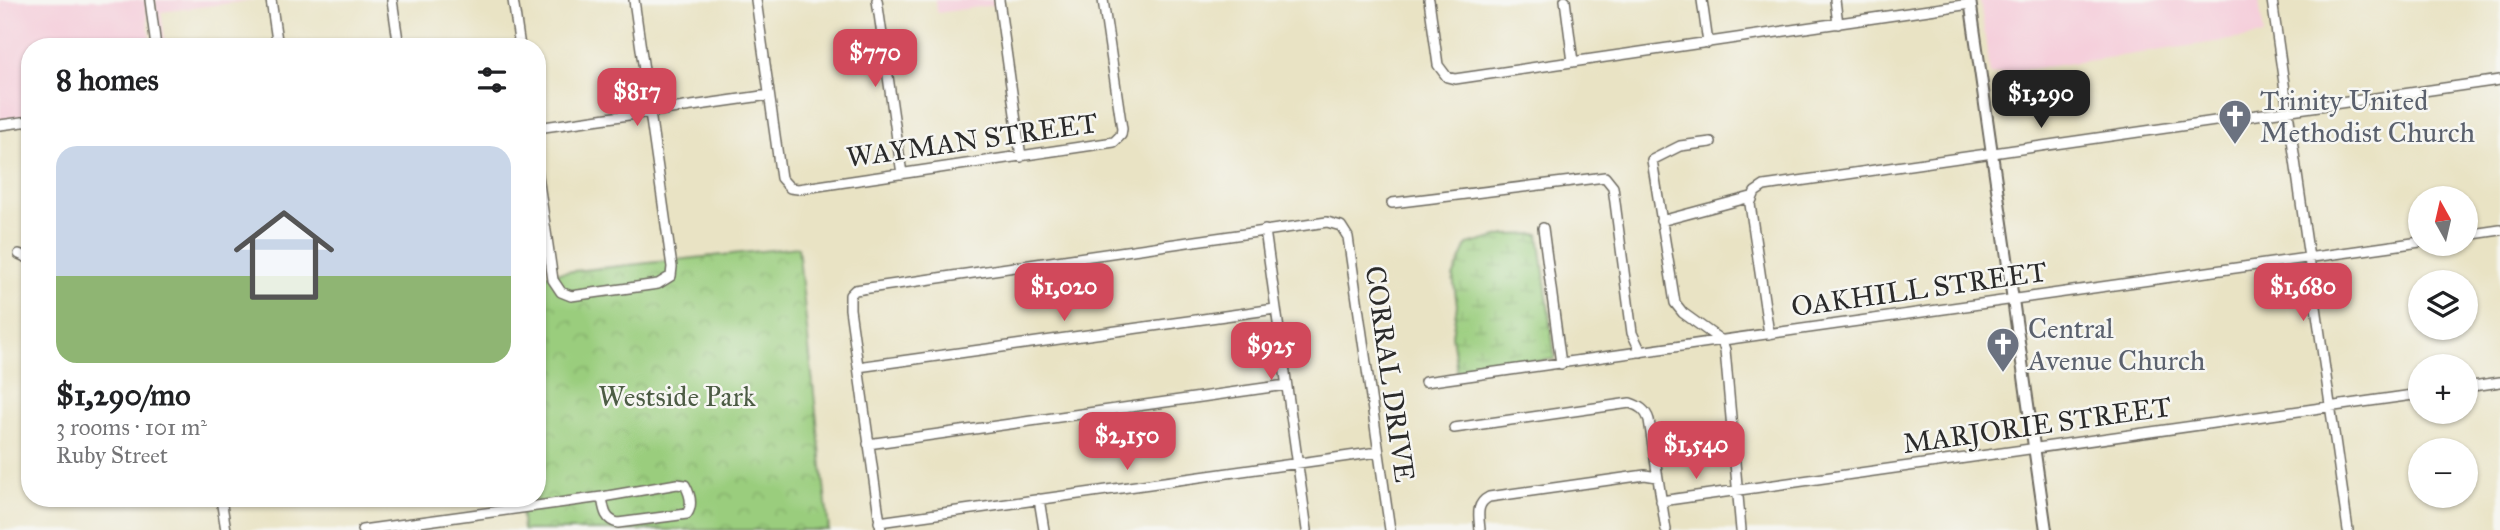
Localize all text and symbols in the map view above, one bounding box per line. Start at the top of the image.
pin: $770 [834,29,916,89]
text: $770 [849,38,901,66]
icon: filters [473,61,511,99]
text: 8 homes [56,62,159,98]
pin: $817 [596,68,678,128]
pin: $1,290 [1984,71,2098,130]
text: $817 [613,77,661,105]
text: $1,290 [2008,79,2074,107]
place label: Trinity United Methodist Church [2260,83,2475,150]
church icon: Trinity United Methodist Church [2216,97,2254,146]
street label: WAYMAN STREET [844,105,1100,175]
north arrow [2408,186,2478,256]
map controls [2408,186,2478,508]
icon: home [221,192,347,318]
street label: OAKHILL STREET [1789,254,2049,324]
pin: $1,020 [1007,264,1121,323]
street label: CORRAL DRIVE [1357,264,1423,484]
pin: $1,680 [2246,264,2360,323]
button: layers [2408,270,2478,340]
text: $1,020 [1031,272,1097,300]
text: $1,680 [2270,272,2336,300]
place label: Central Avenue Church [2027,311,2206,378]
pin: $925 [1230,322,1312,382]
church icon: Central Avenue Church [1984,325,2022,374]
text: $925 [1247,331,1295,359]
button: + [2408,354,2478,424]
text: $1,290/mo [56,377,191,413]
park label: Westside Park [598,379,756,414]
street label: MARJORIE STREET [1900,389,2174,461]
pin: $2,150 [1070,412,1184,472]
text: 3 rooms · 101 m² [56,413,207,441]
text: $2,150 [1095,421,1159,449]
pin: $1,540 [1639,421,1753,481]
text: $1,540 [1664,430,1728,458]
button: − [2408,438,2478,508]
text: Ruby Street [56,441,168,469]

